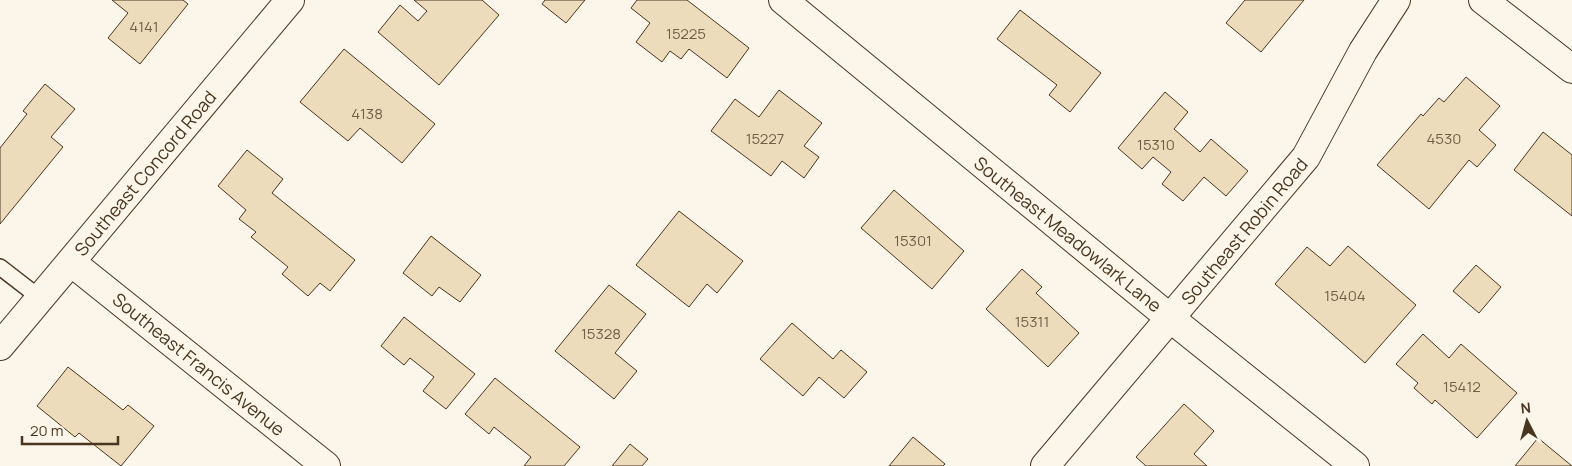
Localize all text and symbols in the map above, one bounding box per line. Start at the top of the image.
house number: 4141 [129,16,159,37]
house number: 15225 [666,23,706,44]
street label: Southeast Concord Road [69,85,221,261]
house number: 4138 [351,103,383,124]
house number: 15227 [746,128,784,149]
house number: 4530 [1427,128,1461,149]
house number: 15310 [1137,134,1175,155]
street label: Southeast Meadowlark Lane [969,151,1167,317]
street label: Southeast Robin Road [1175,153,1313,309]
house number: 15301 [894,230,932,251]
house number: 15404 [1324,285,1366,306]
street label: Southeast Francis Avenue [108,287,290,441]
house number: 15311 [1015,311,1049,332]
house number: 15328 [581,323,621,344]
house number: 15412 [1443,376,1481,397]
north arrow [1502,396,1552,446]
text: N [1520,398,1532,418]
scale bar [22,414,119,446]
text: 20 m [30,420,63,441]

